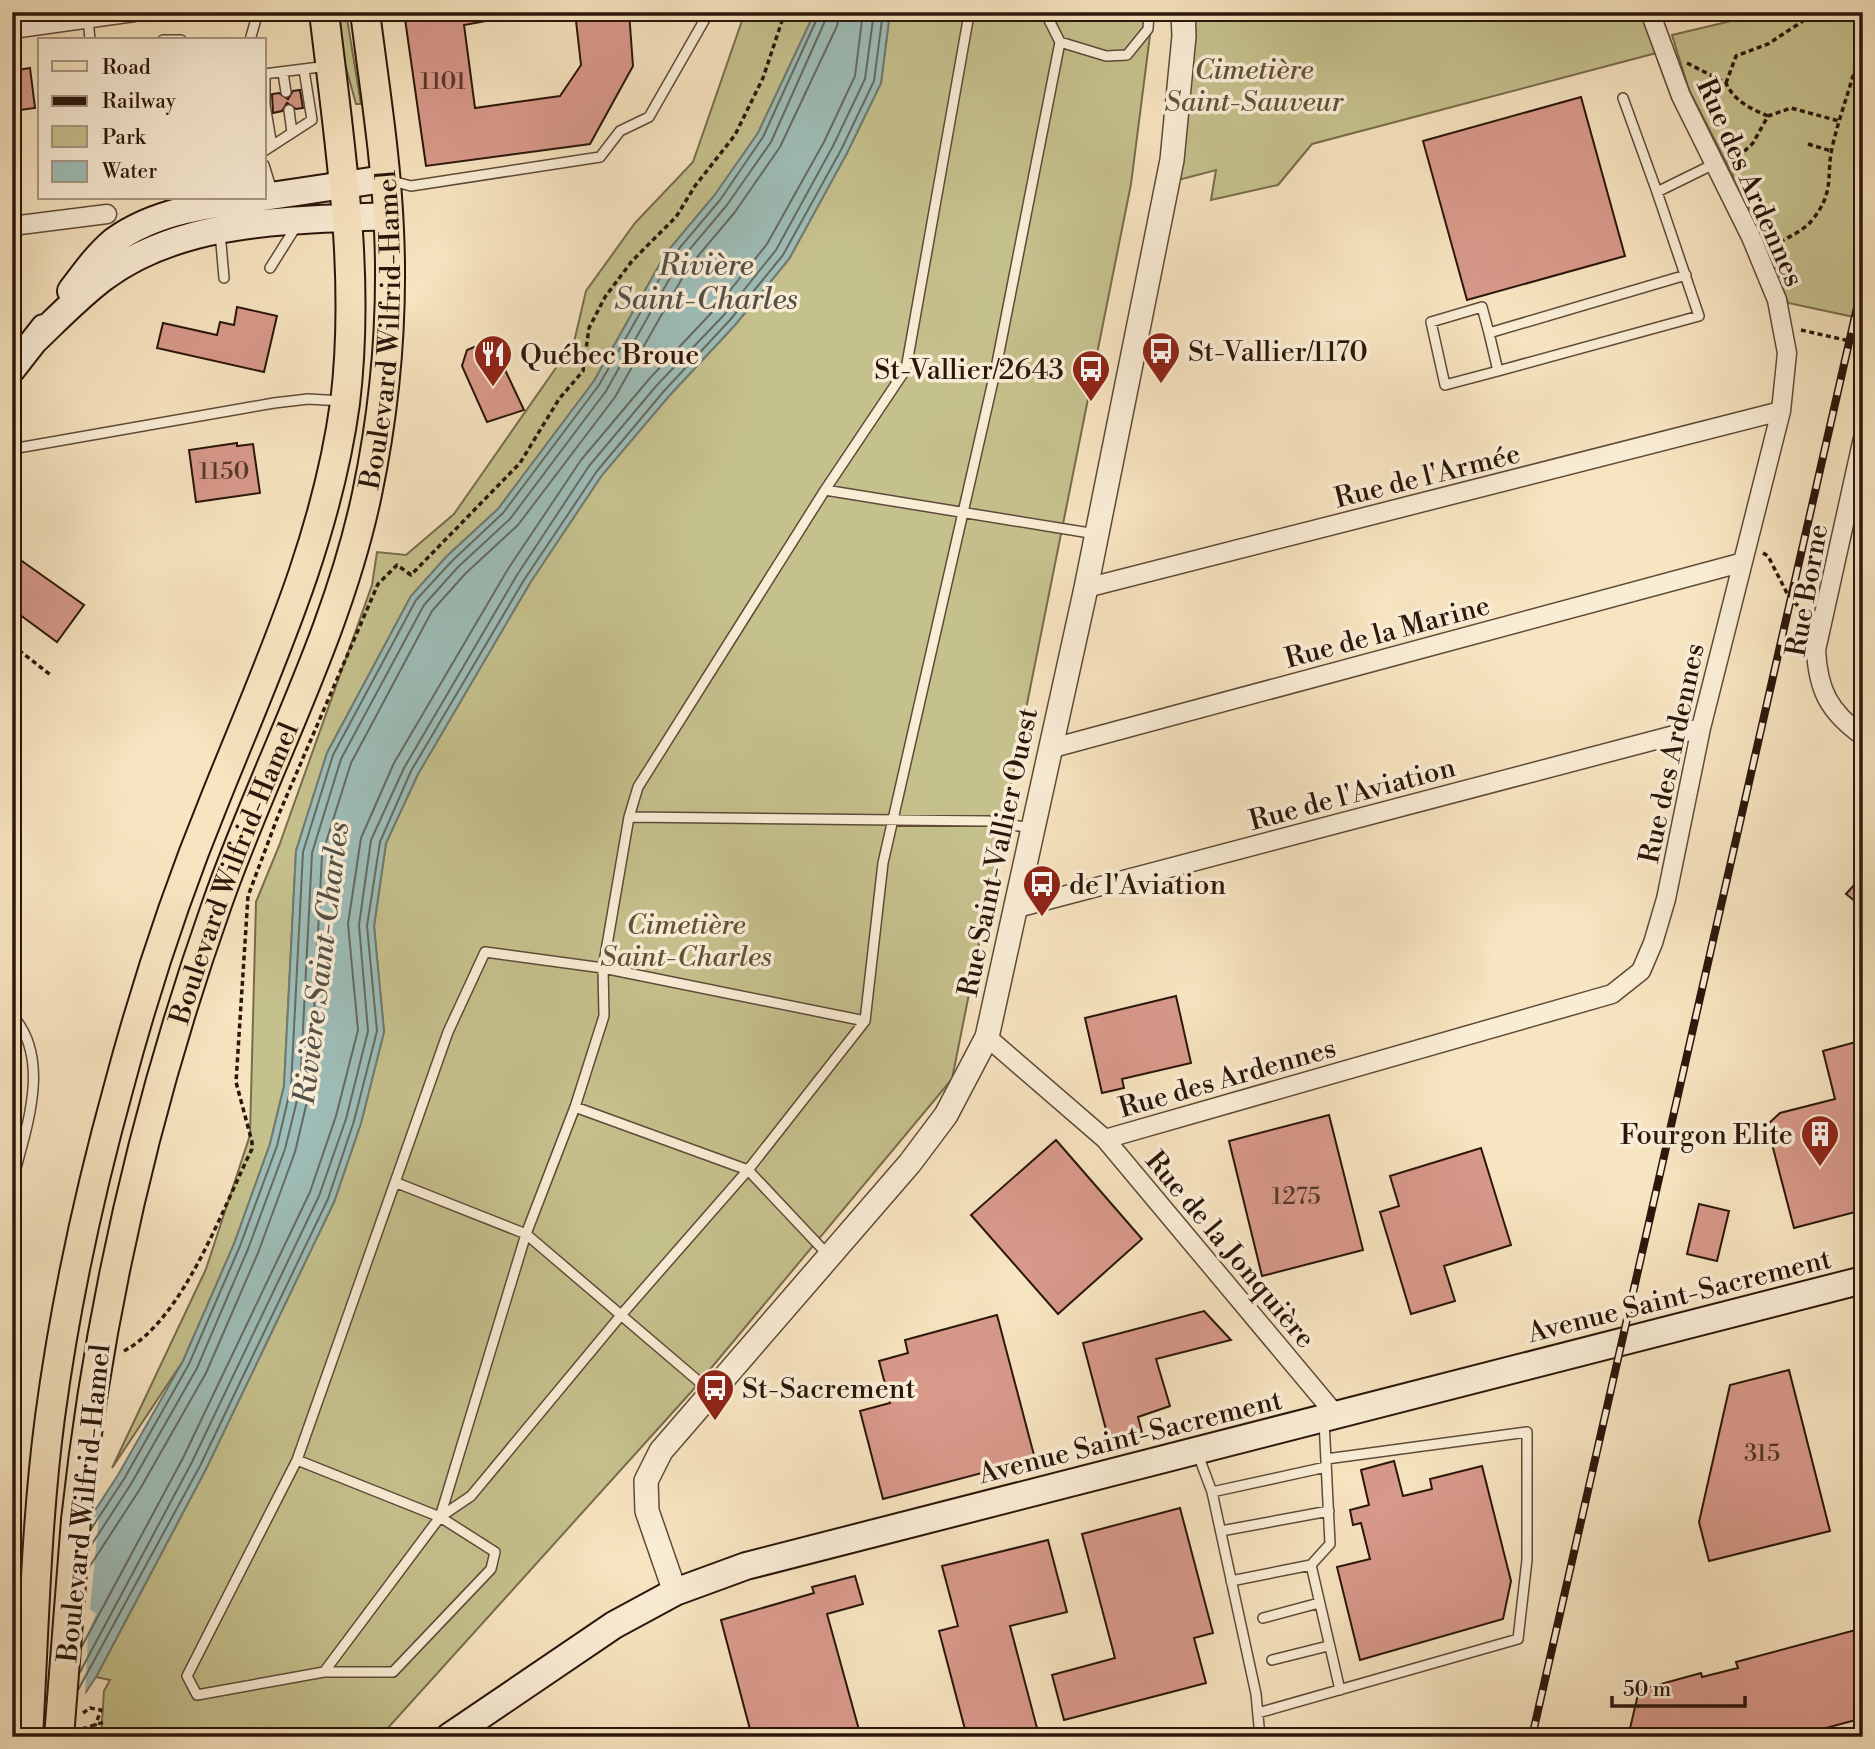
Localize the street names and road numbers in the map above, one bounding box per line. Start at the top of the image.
street label: Rue des Ardennes [1688,73,1811,292]
street label: Boulevard Wilfrid-Hamel [352,169,409,493]
street label: Rue de l'Armée [1331,436,1524,516]
street label: Rue Borne [1779,521,1836,659]
street label: Rue de la Marine [1281,588,1494,677]
street label: Rue des Ardennes [1632,640,1713,867]
street label: Rue Saint-Vallier Ouest [951,705,1046,1000]
street label: Boulevard Wilfrid-Hamel [162,717,307,1030]
street label: Rue de l'Aviation [1245,750,1460,839]
street label: Rue des Ardennes [1115,1031,1340,1126]
street label: Rue de la Jonquière [1137,1144,1322,1356]
street label: Avenue Saint-Sacrement [1523,1242,1835,1351]
street label: Boulevard Wilfrid-Hamel [50,1342,119,1665]
street label: Avenue Saint-Sacrement [974,1383,1286,1492]

